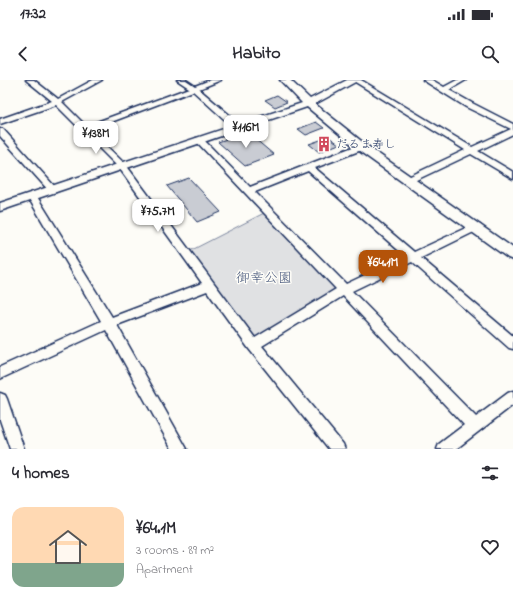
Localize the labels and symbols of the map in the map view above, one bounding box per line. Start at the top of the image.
pin: ¥116M [218,115,274,149]
pin: ¥138M [68,121,124,155]
building icon: だるま寿し [315,135,333,153]
place label: だるま寿し [336,136,396,154]
pin: ¥75.7M [125,199,191,233]
pin: ¥64.1M [350,250,416,284]
park label: 御幸公園 [236,268,292,289]

